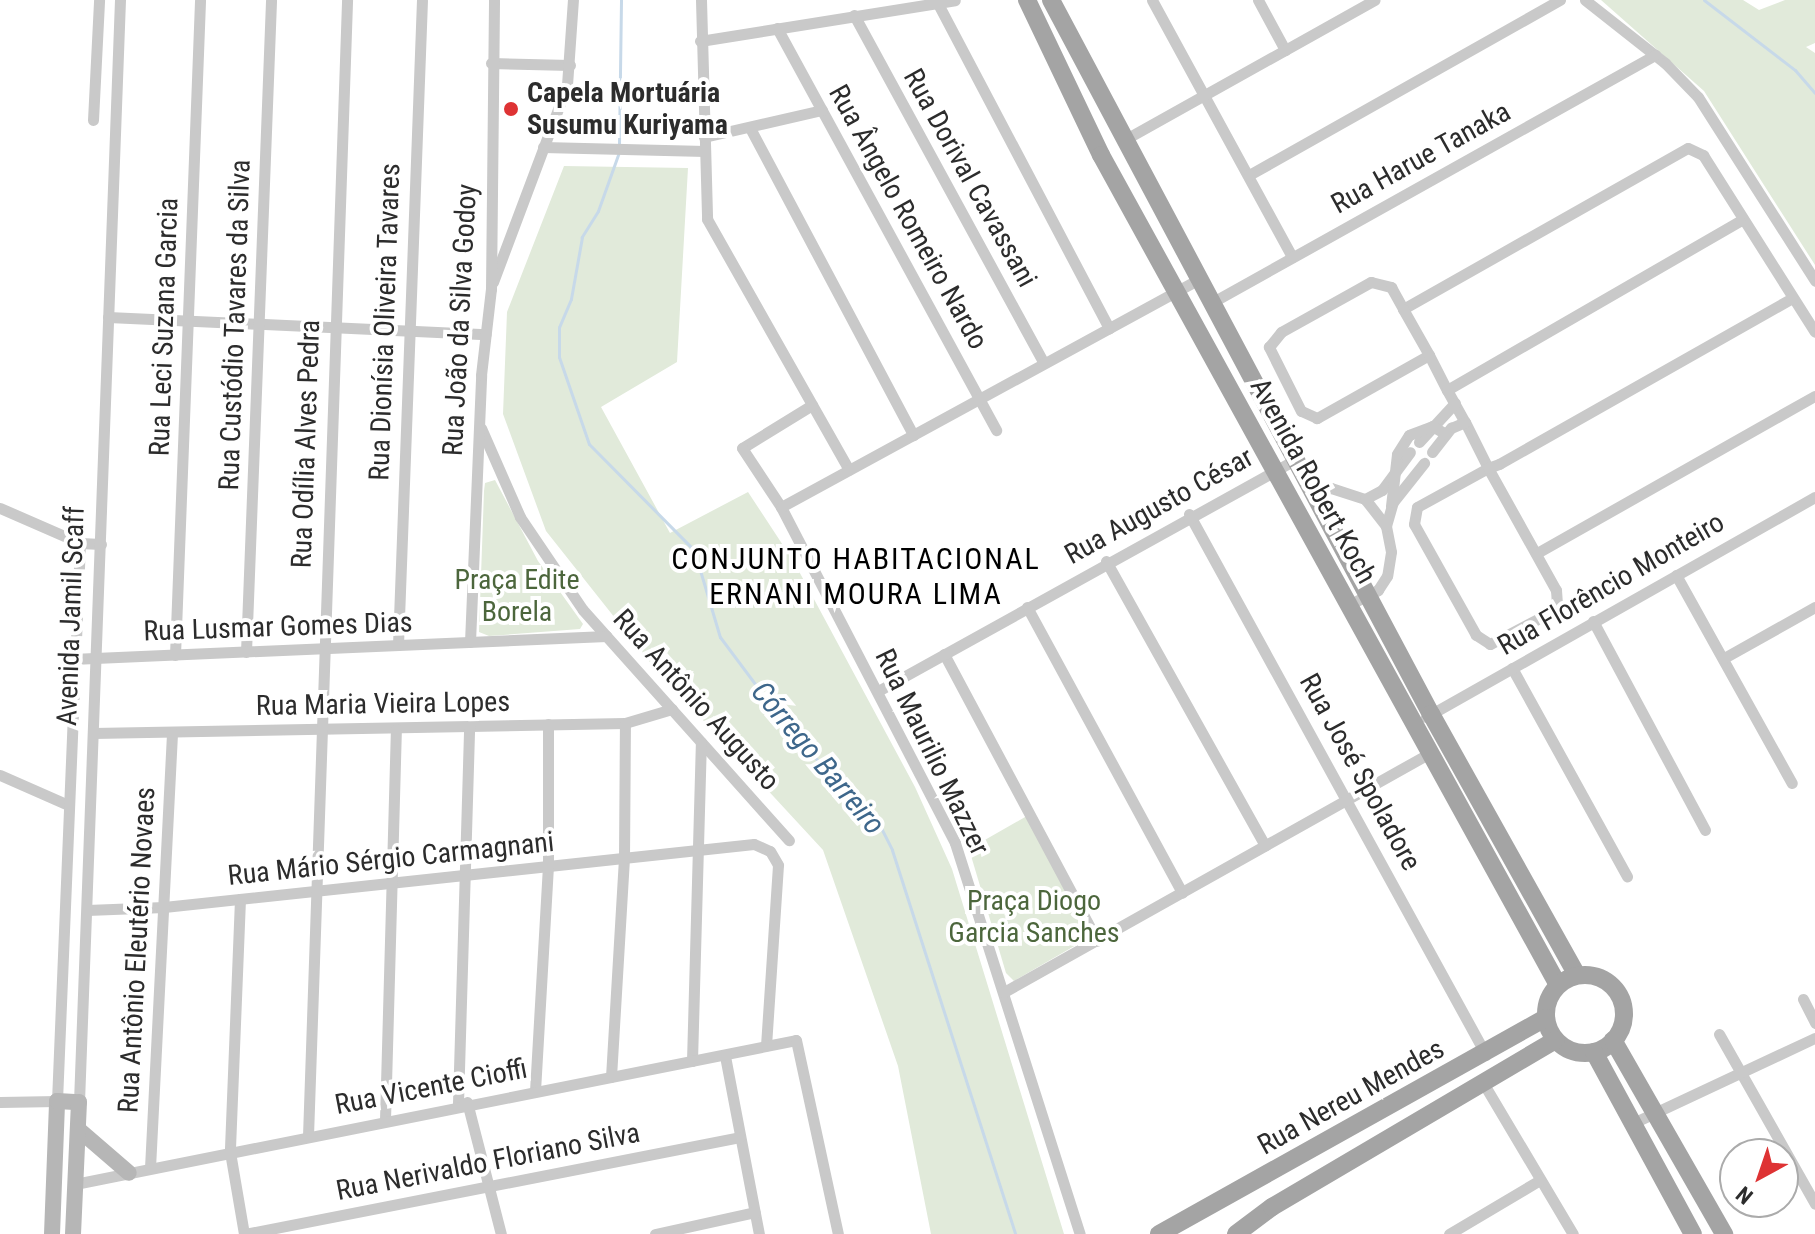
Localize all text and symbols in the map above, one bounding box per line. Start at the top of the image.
street label: Rua Dorival Cavassani [896,63,1044,293]
place label: Capela Mortuária Susumu Kuriyama [527,76,728,142]
street label: Rua Ângelo Romeiro Nardo [821,79,995,355]
street label: Rua Harue Tanaka [1325,95,1517,221]
marker: Capela Mortuária Susumu Kuriyama [502,100,520,118]
street label: Rua Custódio Tavares da Silva [212,159,258,491]
street label: Rua Dionísia Oliveira Tavares [363,162,407,482]
street label: Rua João da Silva Godoy [436,183,484,457]
street label: Rua Leci Suzana Garcia [143,197,185,457]
street label: Rua Odília Alves Pedra [285,319,327,569]
street label: Avenida Robert Koch [1243,373,1383,589]
street label: Rua Augusto César [1059,440,1259,572]
street label: Avenida Jamil Scaff [50,505,92,727]
street label: Rua Florêncio Monteiro [1492,505,1730,663]
district label: CONJUNTO HABITACIONAL ERNANI MOURA LIMA [671,541,1041,612]
park label: Praça Edite Borela [454,563,580,629]
street label: Rua Antônio Augusto [606,602,786,798]
street label: Rua Lusmar Gomes Dias [143,606,413,648]
street label: Rua Maurilio Mazzer [868,643,996,861]
street label: Rua José Spoladore [1292,668,1428,876]
water label: Córrego Barreiro [744,674,892,842]
street label: Rua Maria Vieira Lopes [256,685,510,723]
street label: Rua Antônio Eleutério Novaes [112,786,162,1114]
street label: Rua Mário Sérgio Carmagnani [226,825,556,893]
park label: Praça Diogo Garcia Sanches [948,884,1120,950]
street label: Rua Nereu Mendes [1252,1032,1450,1162]
street label: Rua Vicente Cioffi [332,1052,530,1122]
street label: Rua Nerivaldo Floriano Silva [333,1116,643,1208]
north arrow [1719,1138,1799,1218]
text: N [1731,1181,1758,1209]

